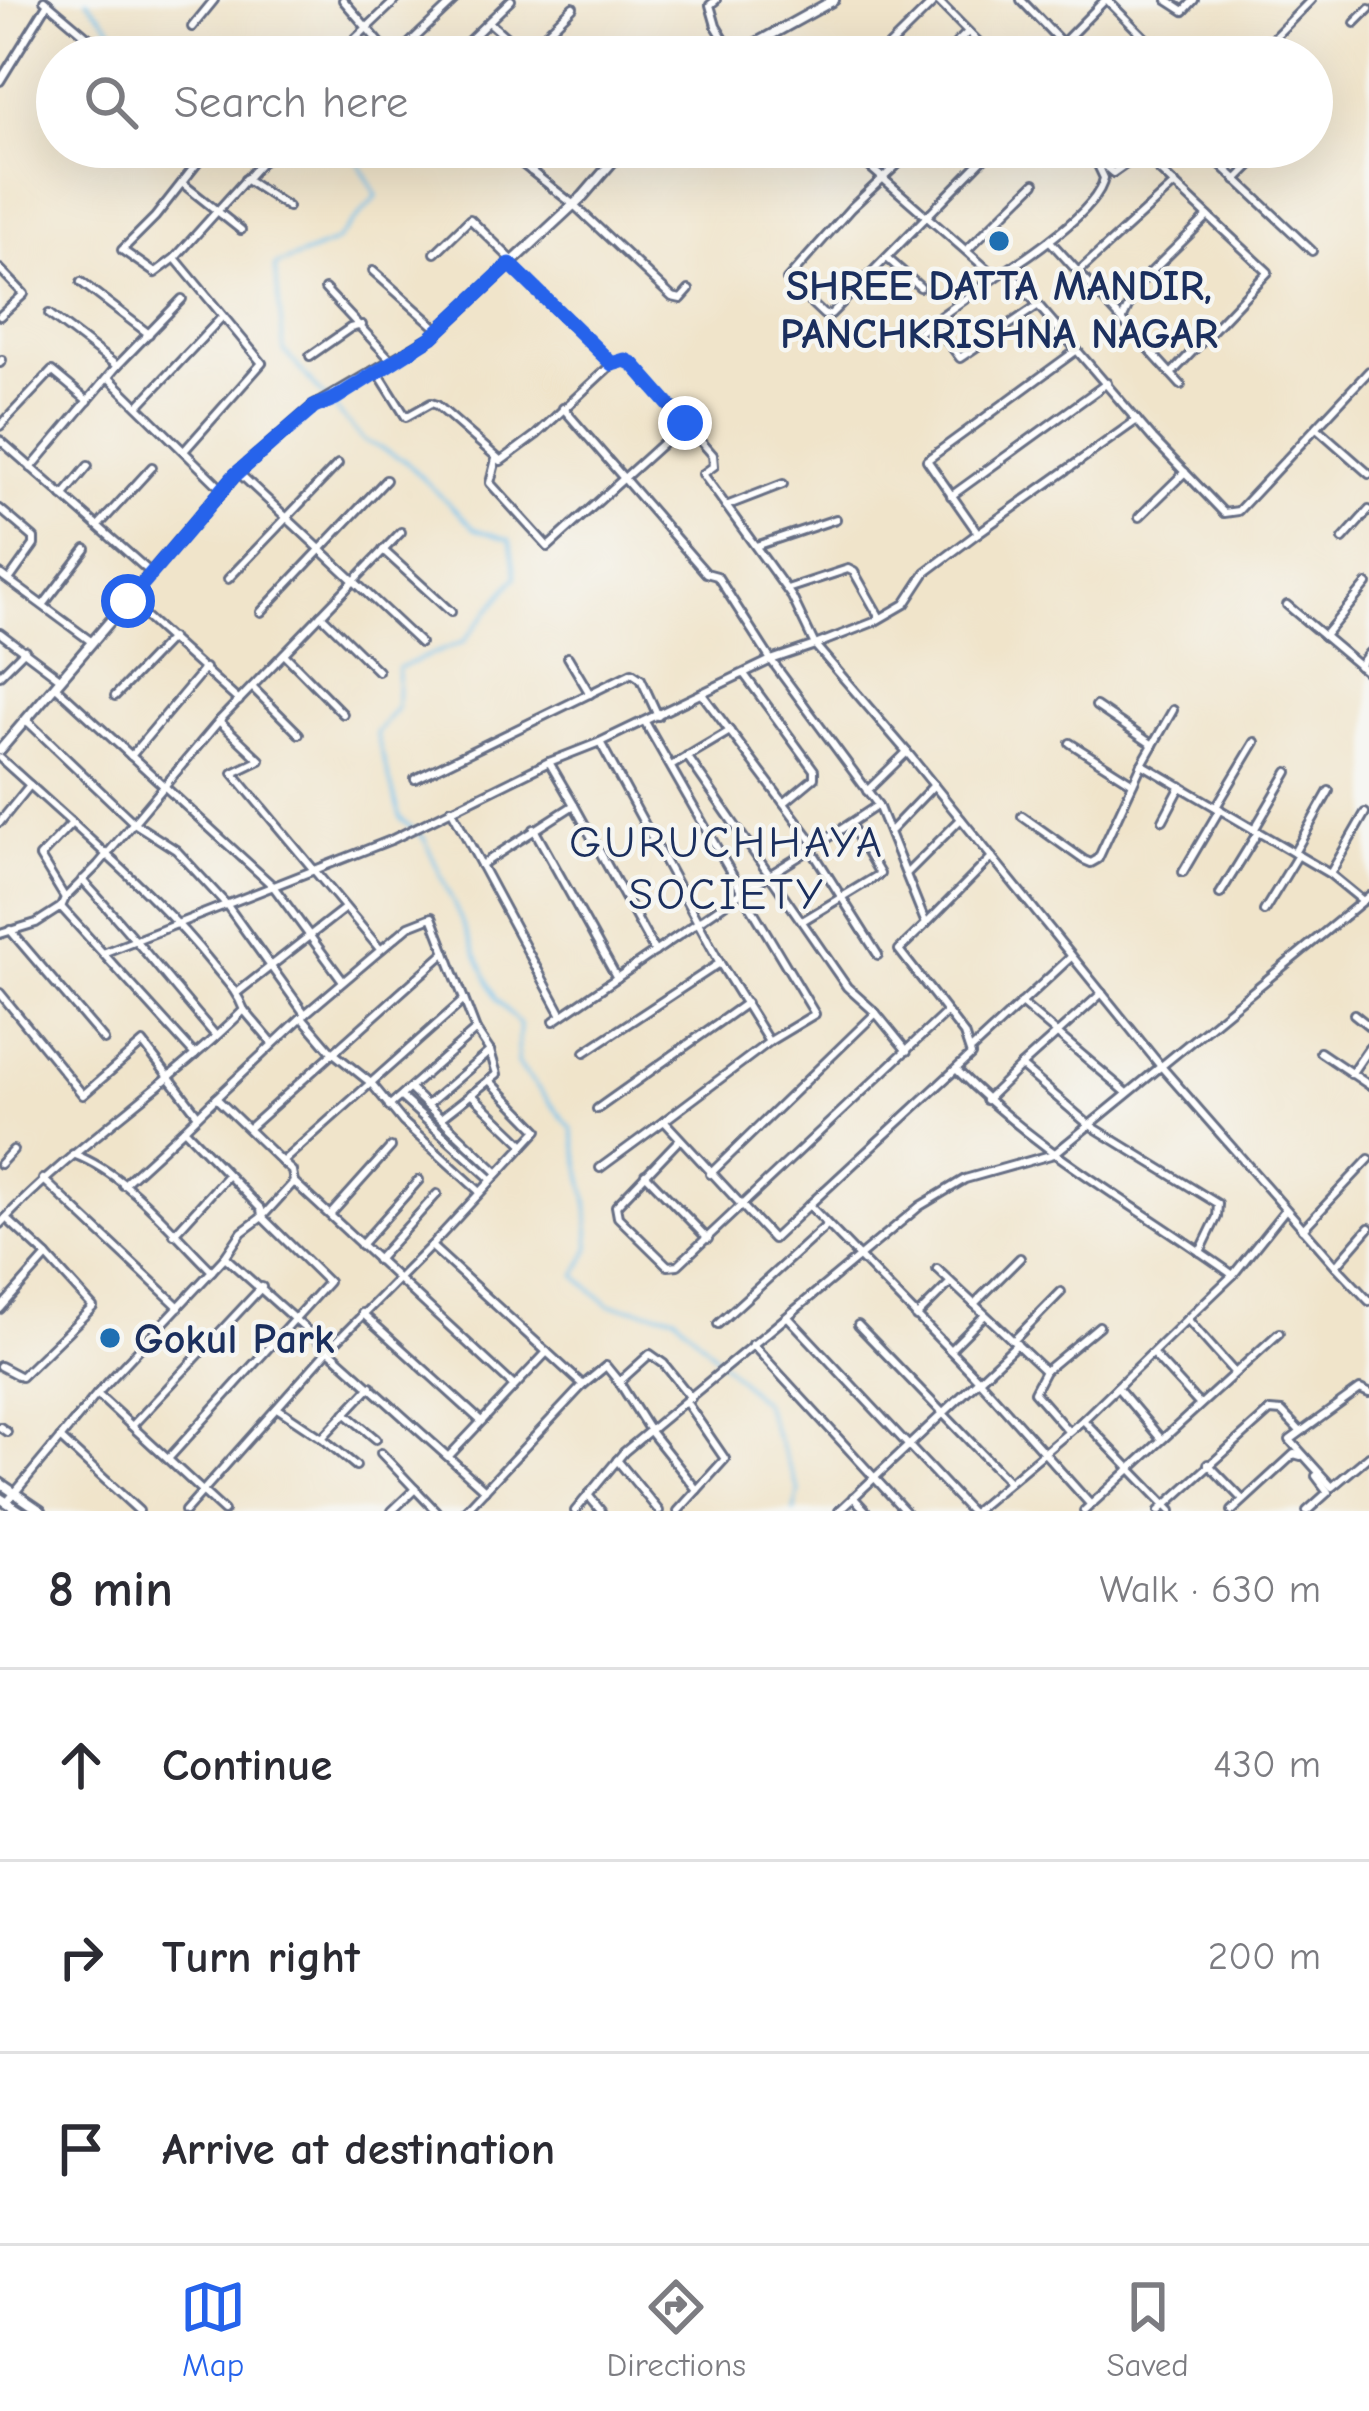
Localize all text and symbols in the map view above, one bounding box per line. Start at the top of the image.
search box [36,36,1333,168]
icon: search [78,69,144,135]
text: Search here [174,76,408,128]
marker: SHREE DATTA MANDIR, PANCHKRISHNA NAGAR [986,228,1012,254]
place label: SHREE DATTA MANDIR, PANCHKRISHNA NAGAR [780,262,1218,359]
route end [658,396,712,450]
route start [101,574,155,628]
district label: GURUCHHAYA SOCIETY [569,816,885,920]
place label: Gokul Park [134,1315,335,1364]
marker: Gokul Park [97,1325,123,1351]
text: 8 min [48,1560,173,1619]
text: Walk · 630 m [1099,1567,1321,1612]
icon: ahead [48,1732,114,1798]
text: Continue [162,1739,332,1791]
text: 430 m [1213,1742,1321,1787]
icon: right [48,1924,114,1990]
text: Turn right [162,1931,360,1983]
text: 200 m [1208,1934,1321,1979]
icon: arrive [48,2116,114,2182]
text: Arrive at destination [162,2123,555,2175]
tab: Map [180,2274,246,2384]
tab: Directions [607,2274,746,2384]
tab: Saved [1106,2274,1189,2384]

